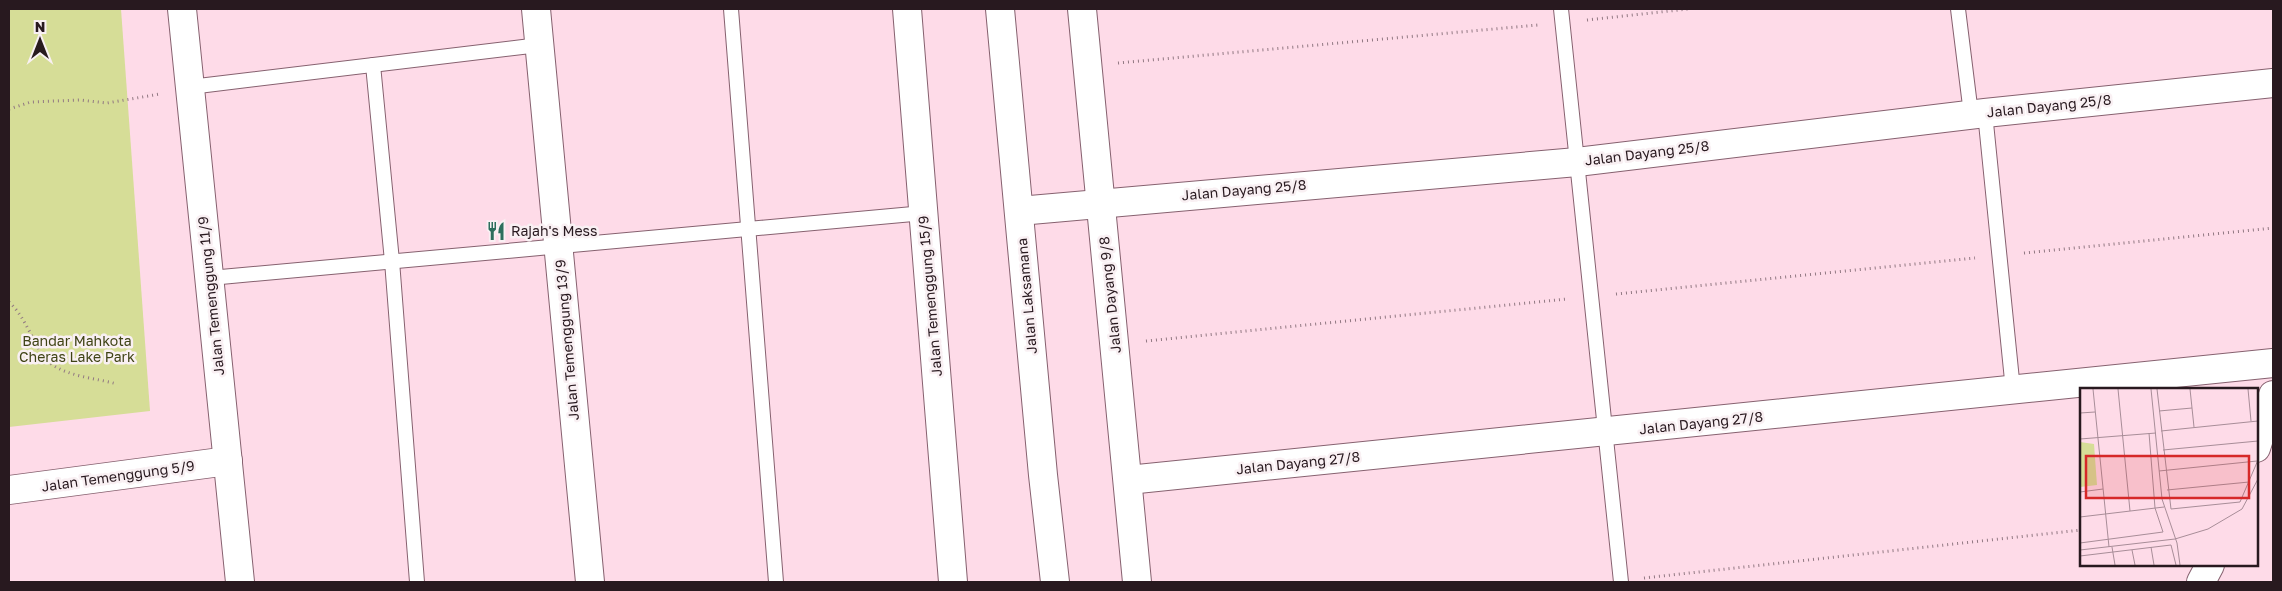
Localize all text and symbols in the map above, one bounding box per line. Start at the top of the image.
north arrow [15,15,65,65]
text: N [35,18,45,35]
street label: Jalan Dayang 25/8 [1986,91,2112,120]
street label: Jalan Dayang 25/8 [1584,136,1710,169]
street label: Jalan Dayang 25/8 [1181,176,1307,203]
street label: Jalan Temenggung 15/9 [914,215,945,377]
street label: Jalan Temenggung 11/9 [194,216,227,377]
restaurant icon: Rajah's Mess [485,220,507,242]
place label: Rajah's Mess [511,222,597,239]
street label: Jalan Dayang 9/8 [1095,236,1124,354]
street label: Jalan Laksamana [1013,237,1040,355]
street label: Jalan Temenggung 13/9 [551,259,582,421]
park label: Bandar Mahkota Cheras Lake Park [19,332,135,365]
inset map [2080,388,2257,566]
street label: Jalan Dayang 27/8 [1638,408,1764,437]
street label: Jalan Dayang 27/8 [1235,448,1361,477]
street label: Jalan Temenggung 5/9 [40,456,196,495]

